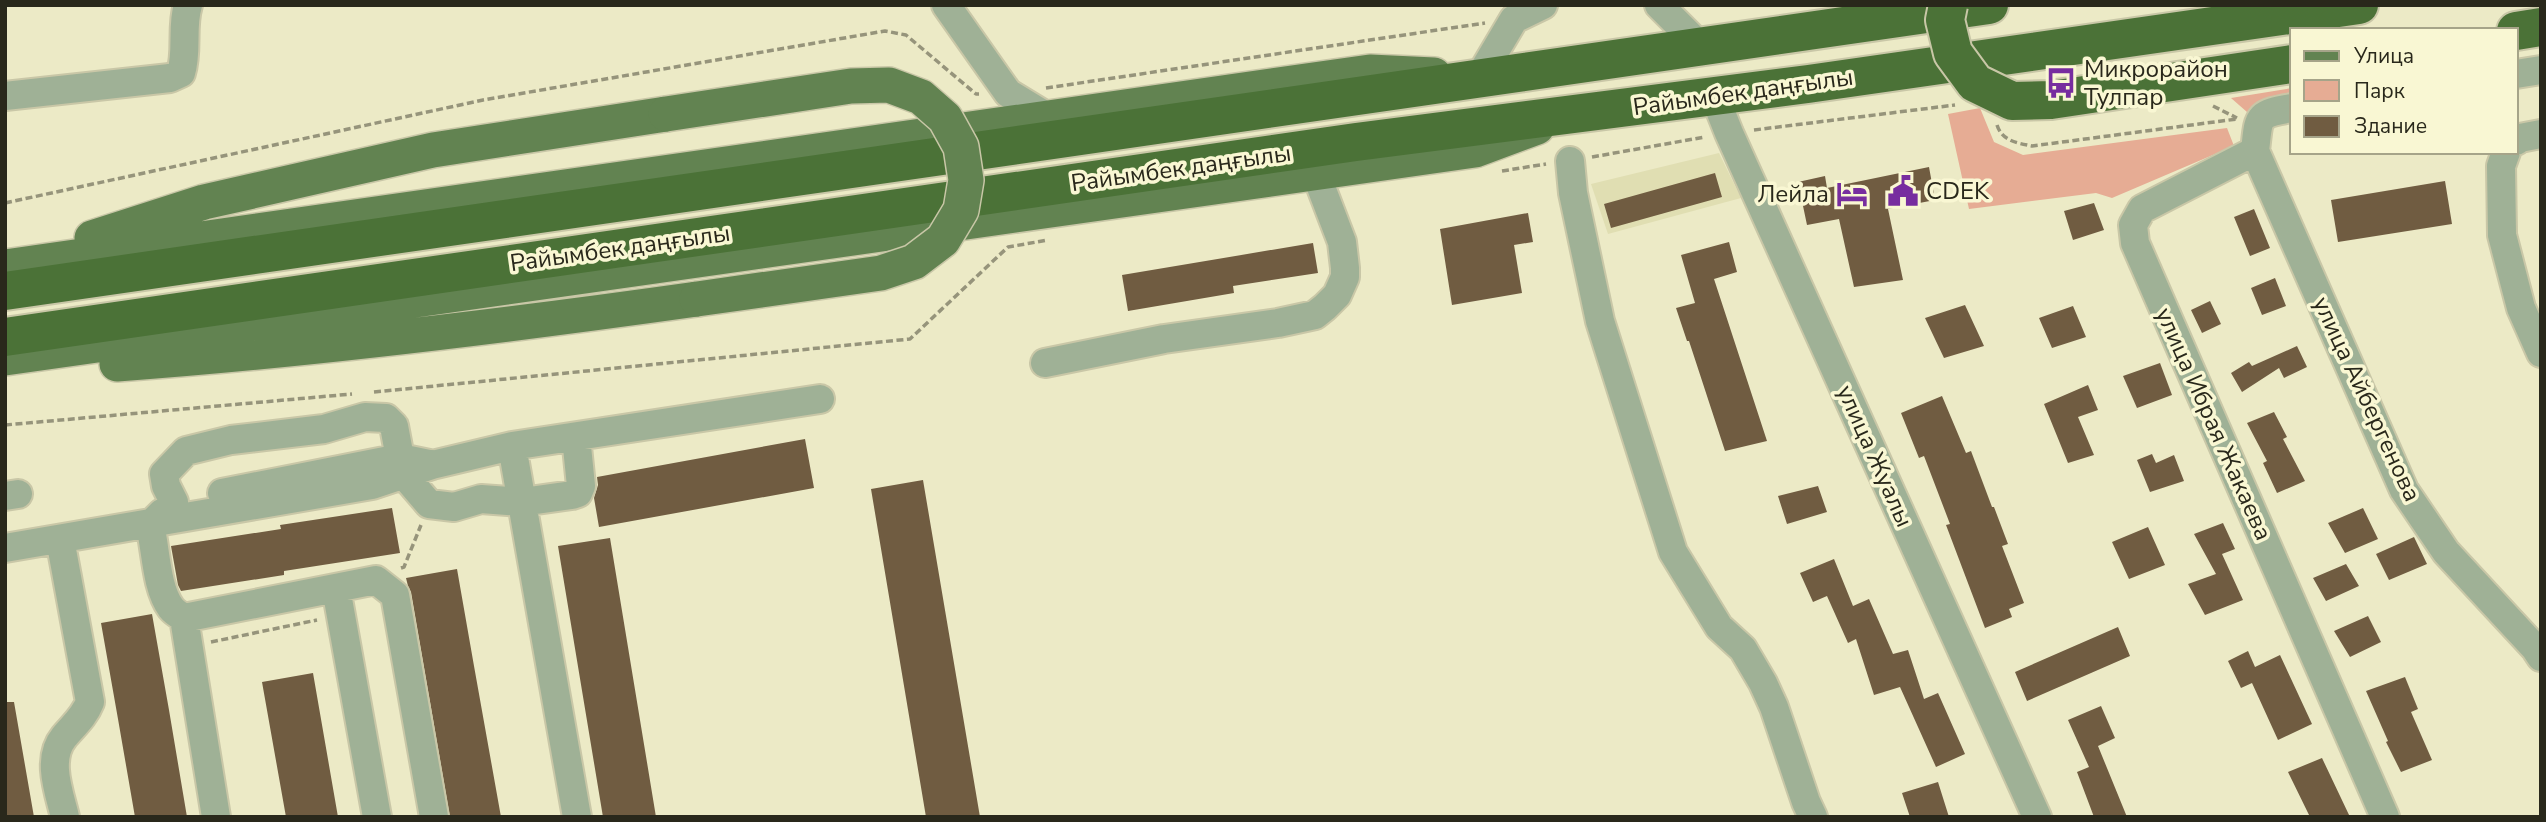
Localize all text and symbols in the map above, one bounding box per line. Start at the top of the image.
legend [2290,28,2518,154]
text: Улица [2353,42,2414,70]
place label: Микрорайон Тулпар [2084,53,2228,113]
street label: Райымбек даңғылы [1631,61,1855,123]
bus stop icon: Микрорайон Тулпар [2044,66,2078,100]
text: Парк [2354,77,2406,105]
text: Здание [2354,112,2427,140]
street label: Райымбек даңғылы [1069,137,1293,199]
public building icon: CDEK [1886,174,1920,208]
place label: CDEK [1926,175,1990,207]
hotel icon: Лейла [1835,177,1869,211]
place label: Лейла [1757,178,1829,210]
street label: Райымбек даңғылы [508,217,732,279]
street label: улица Айбергенова [2305,291,2429,507]
street label: улица Ибрая Жакаева [2148,303,2280,545]
street label: улица Жуалы [1829,380,1921,532]

